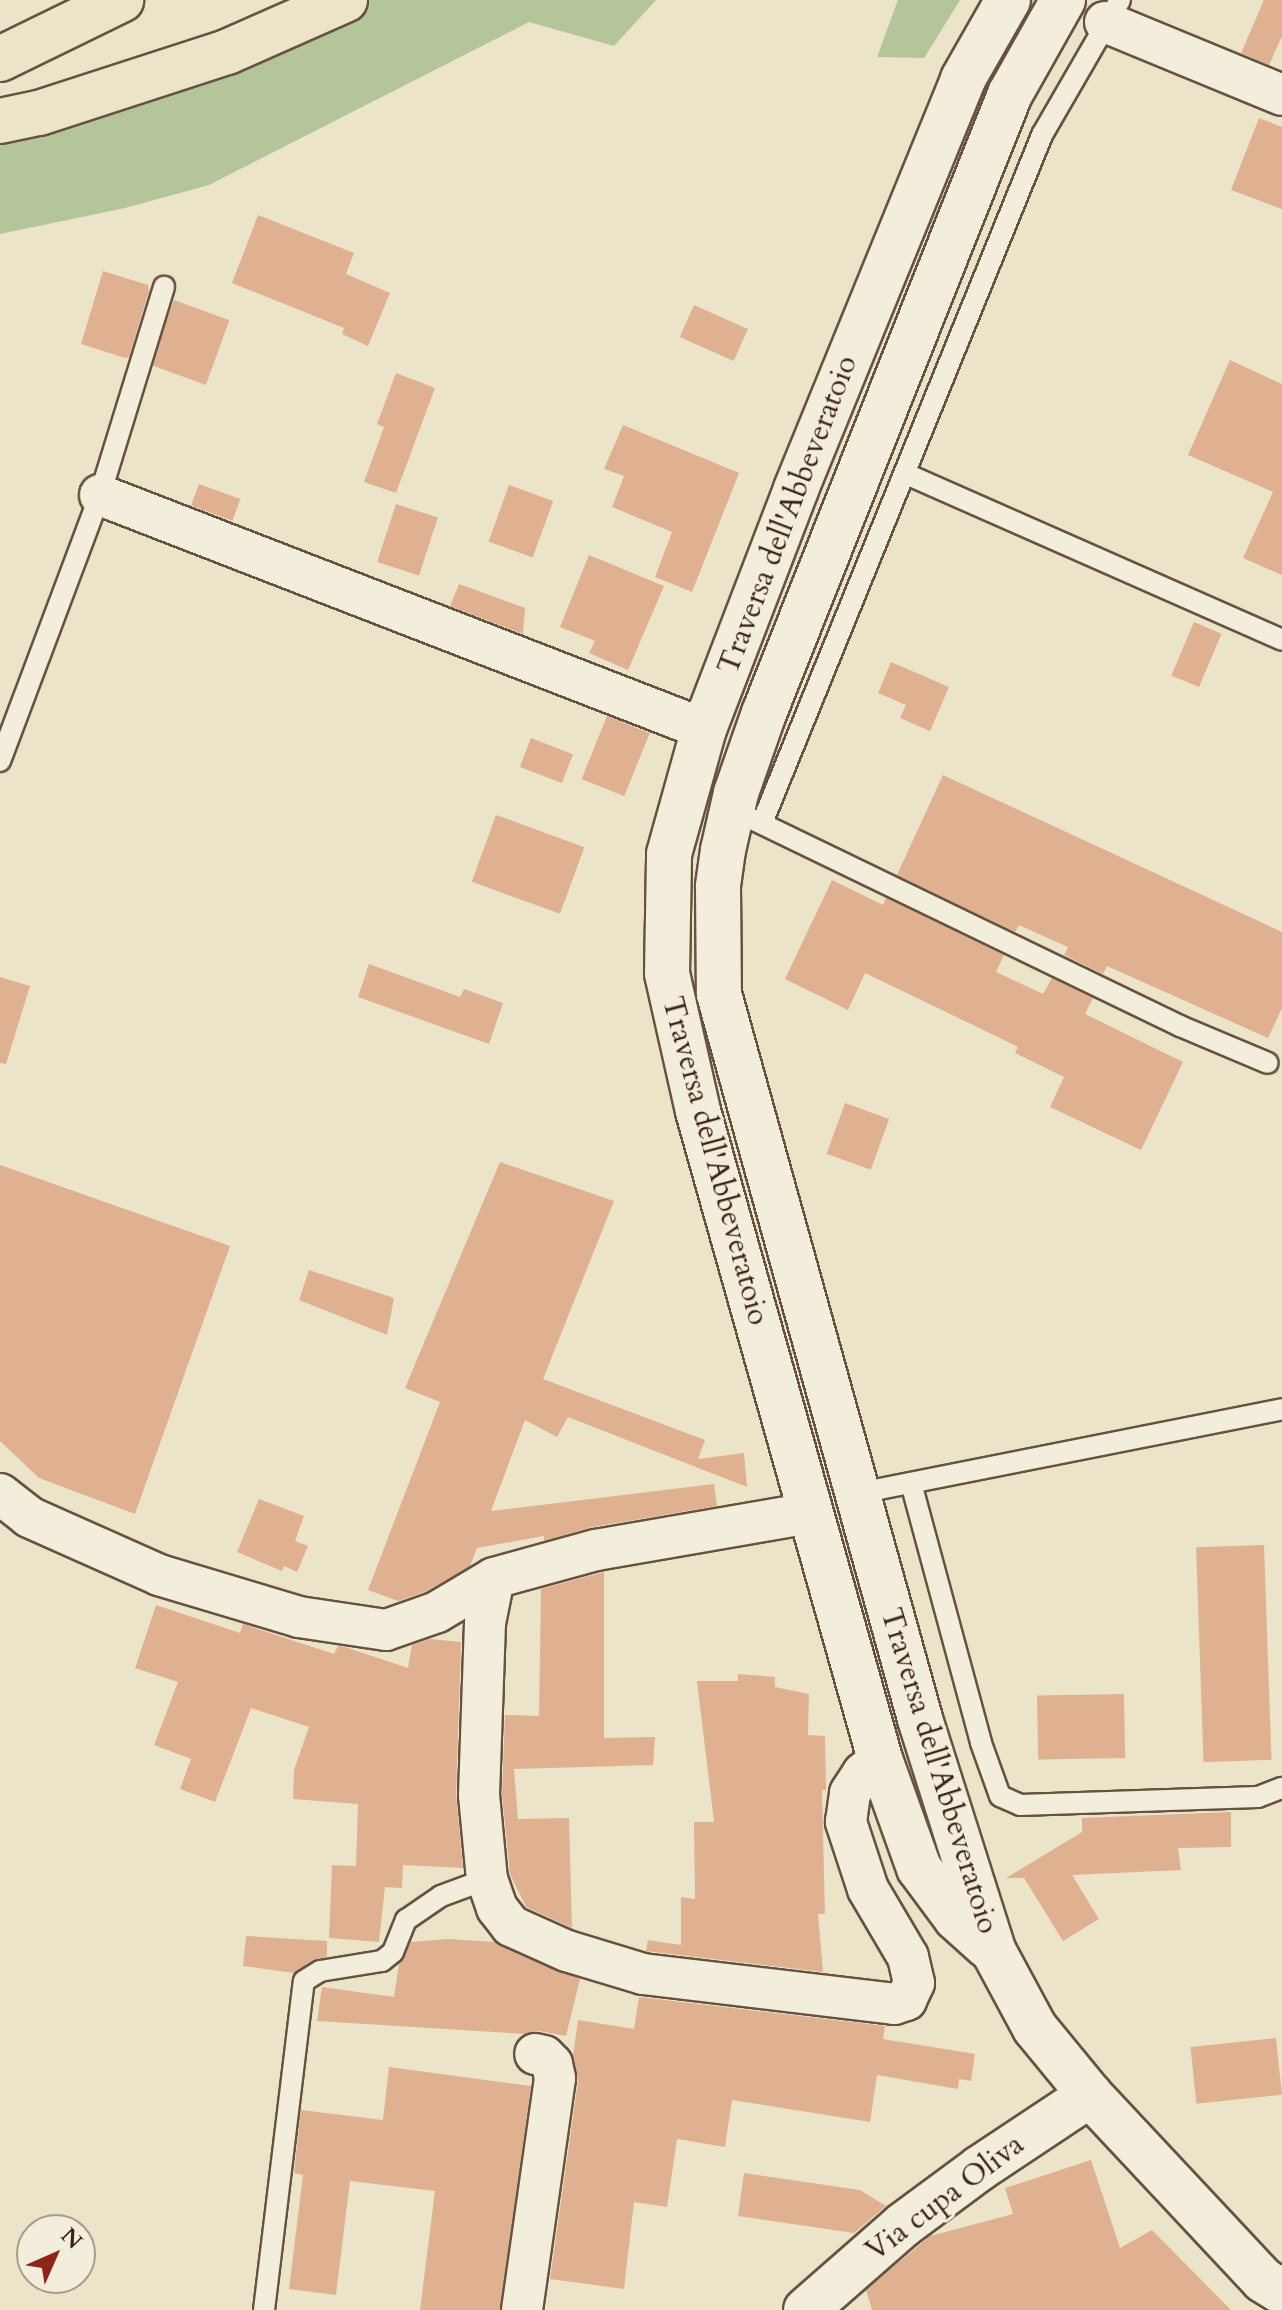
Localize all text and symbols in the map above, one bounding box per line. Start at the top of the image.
street label: Traversa dell'Abbeveratoio [711,351,865,679]
street label: Traversa dell'Abbeveratoio [654,993,776,1329]
street label: Traversa dell'Abbeveratoio [872,1604,1006,1938]
street label: Via cupa Oliva [859,2127,1031,2269]
north arrow [16,2214,96,2294]
text: N [54,2221,89,2256]

